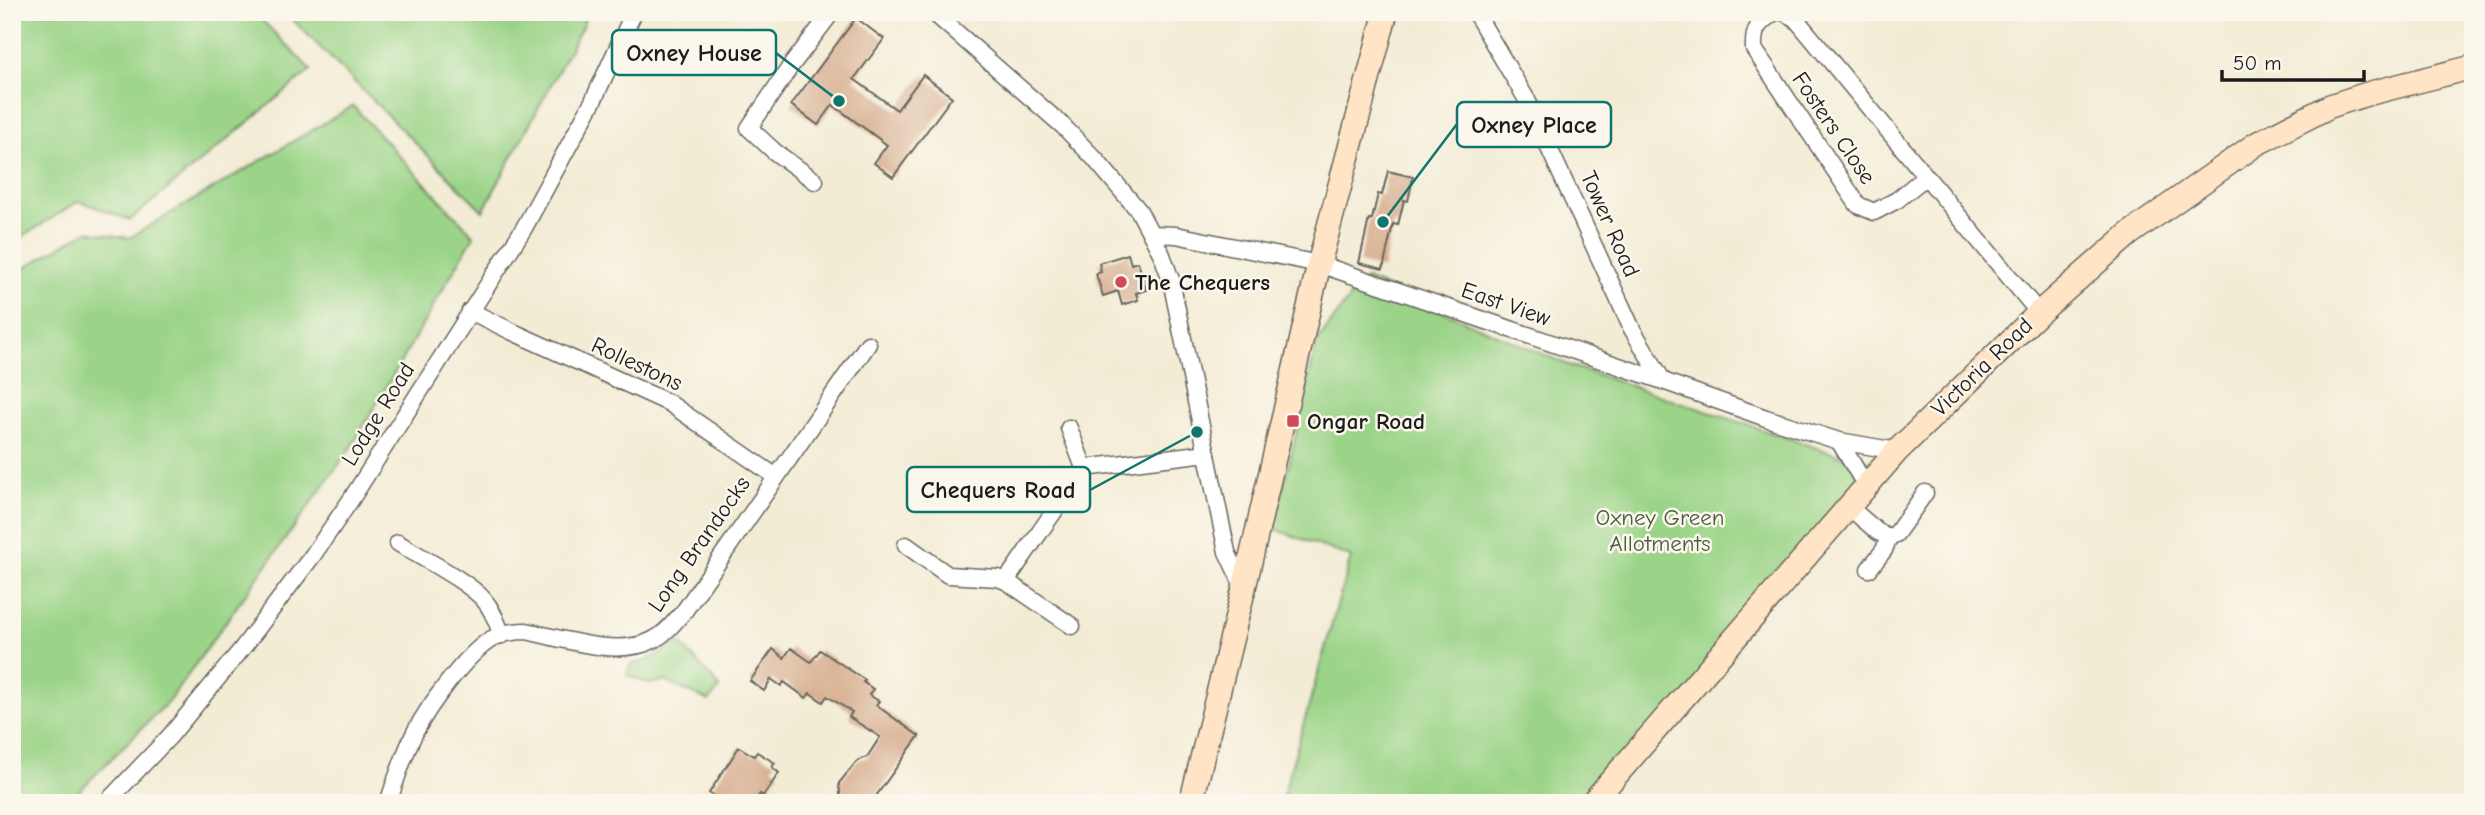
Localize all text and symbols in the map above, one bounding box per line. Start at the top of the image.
callout: Oxney House [612,30,776,75]
scale bar [2222,38,2364,82]
text: Oxney House [626,39,762,67]
text: 50 m [2233,51,2282,75]
street label: Fosters Close [1787,67,1881,189]
callout: Oxney Place [1457,102,1611,147]
text: Oxney Place [1471,111,1597,139]
street label: Tower Road [1575,167,1645,281]
place label: The Chequers [1135,269,1270,296]
marker: The Chequers [1113,274,1129,290]
street label: East View [1458,276,1554,332]
street label: Victoria Road [1926,312,2038,422]
street label: Rollestons [587,331,687,397]
street label: Lodge Road [336,357,420,471]
place label: Ongar Road [1307,408,1425,435]
marker: Ongar Road [1285,413,1301,429]
callout: Chequers Road [907,467,1090,512]
street label: Long Brandocks [642,471,756,617]
text: Chequers Road [921,476,1075,504]
park label: Oxney Green Allotments [1596,504,1724,557]

